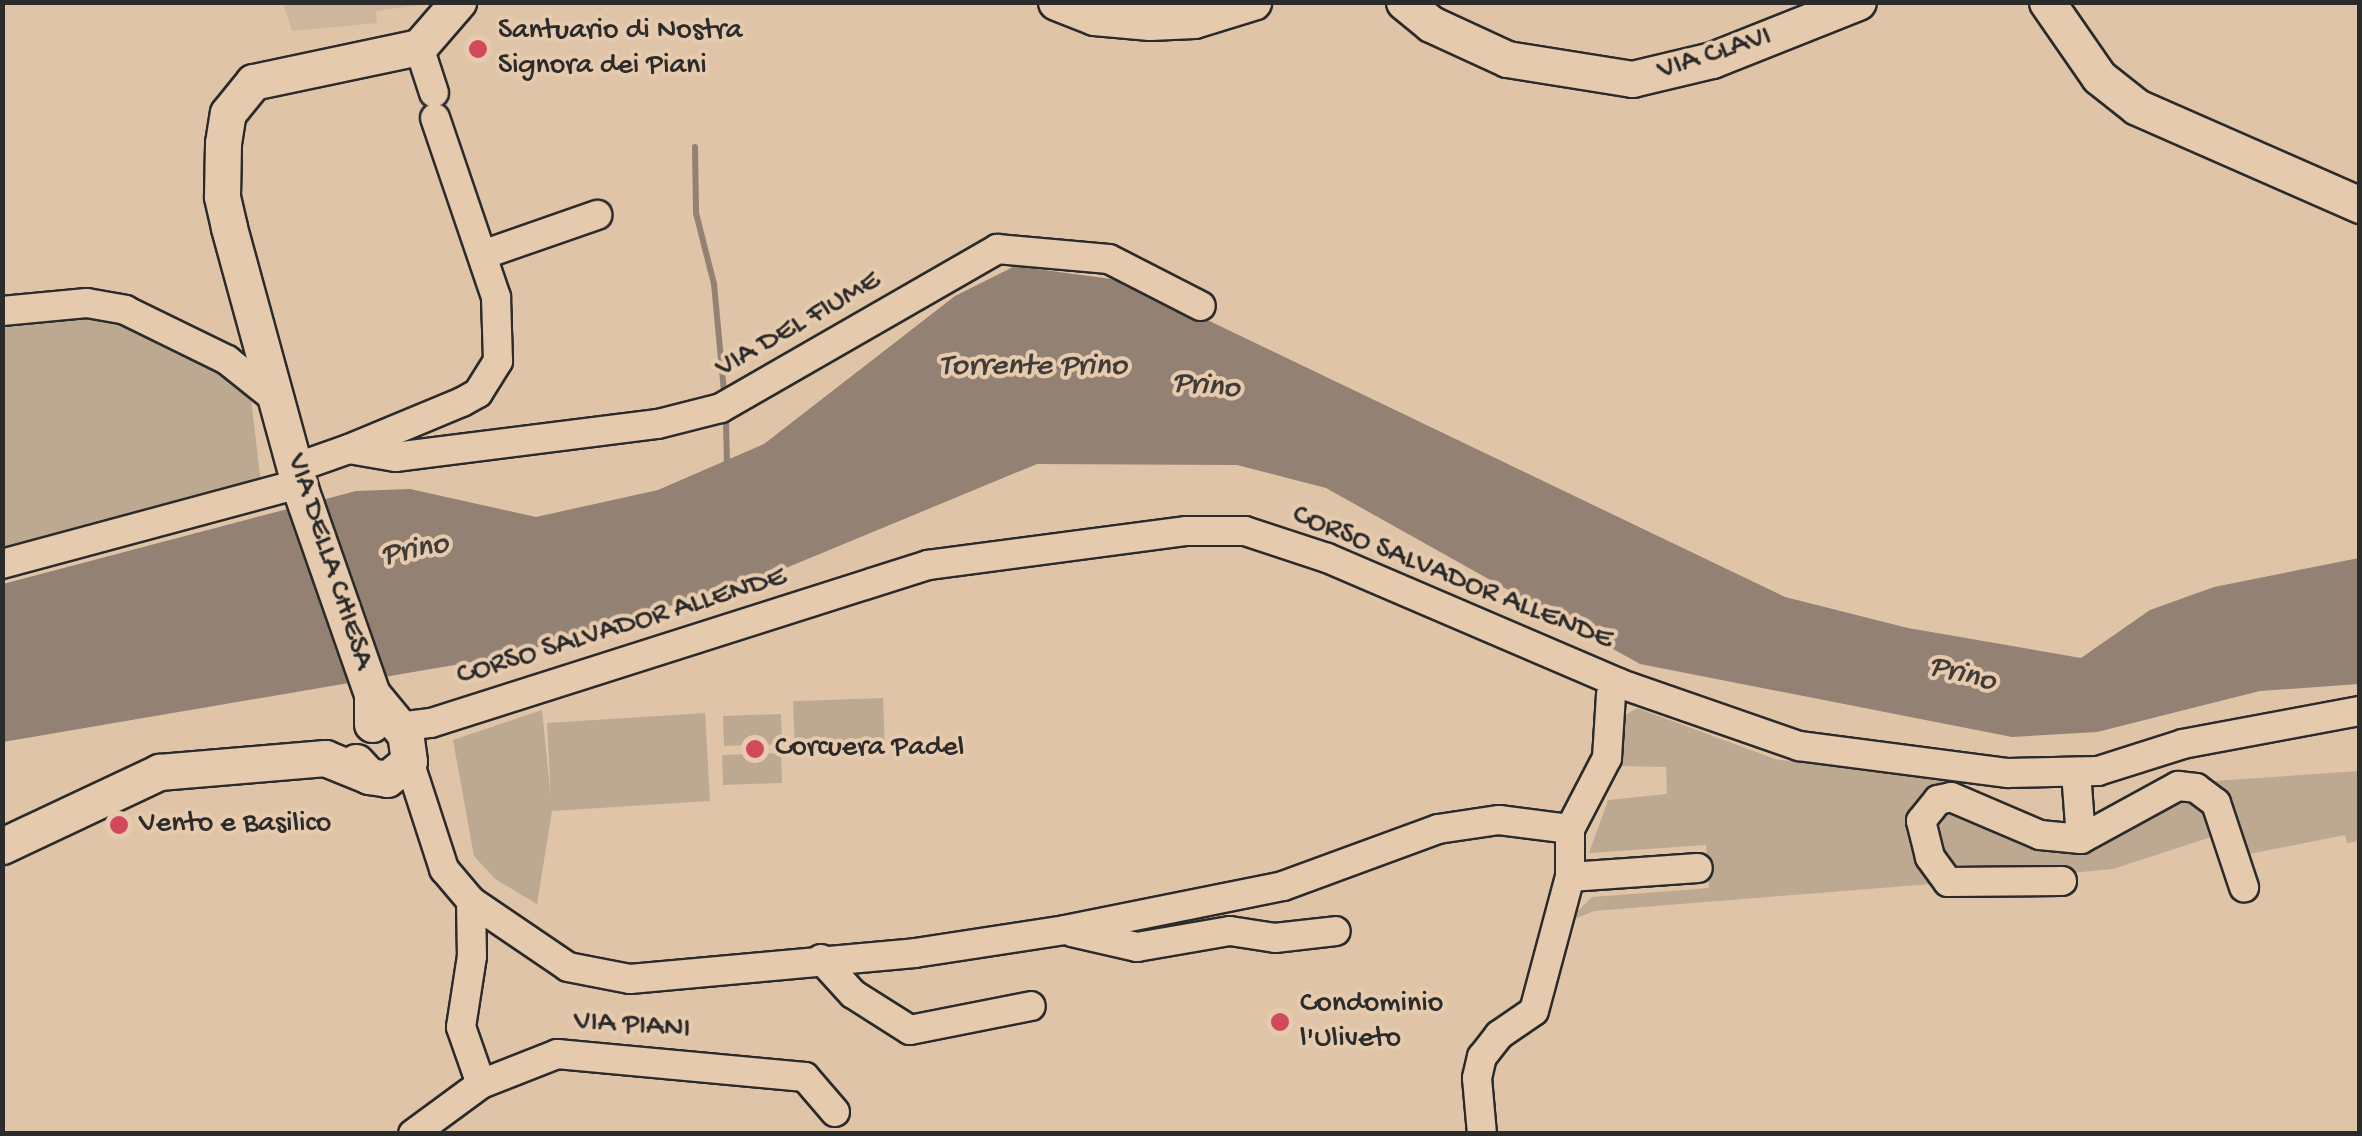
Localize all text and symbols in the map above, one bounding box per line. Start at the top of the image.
place label: Santuario di Nostra Signora dei Piani [498,14,743,84]
street label: VIA CLAVI [1654,20,1776,90]
marker: Santuario di Nostra Signora dei Piani [467,38,489,60]
street label: VIA DEL FIUME [710,264,888,388]
water label: Torrente Prino [939,348,1127,386]
water label: Prino [1170,364,1242,410]
street label: VIA DELLA CHIESA [276,450,380,674]
street label: CORSO SALVADOR ALLENDE [1286,498,1618,660]
water label: Prino [378,526,452,576]
street label: CORSO SALVADOR ALLENDE [453,561,791,695]
water label: Prino [1924,648,2000,702]
place label: Corcuera Padel [775,731,964,767]
marker: Corcuera Padel [744,738,766,760]
place label: Vento e Basilico [139,807,331,843]
marker: Vento e Basilico [108,814,130,836]
place label: Condominio l'Uliveto [1300,987,1443,1058]
street label: VIA PIANI [572,1005,692,1049]
marker: Condominio l'Uliveto [1269,1011,1291,1033]

